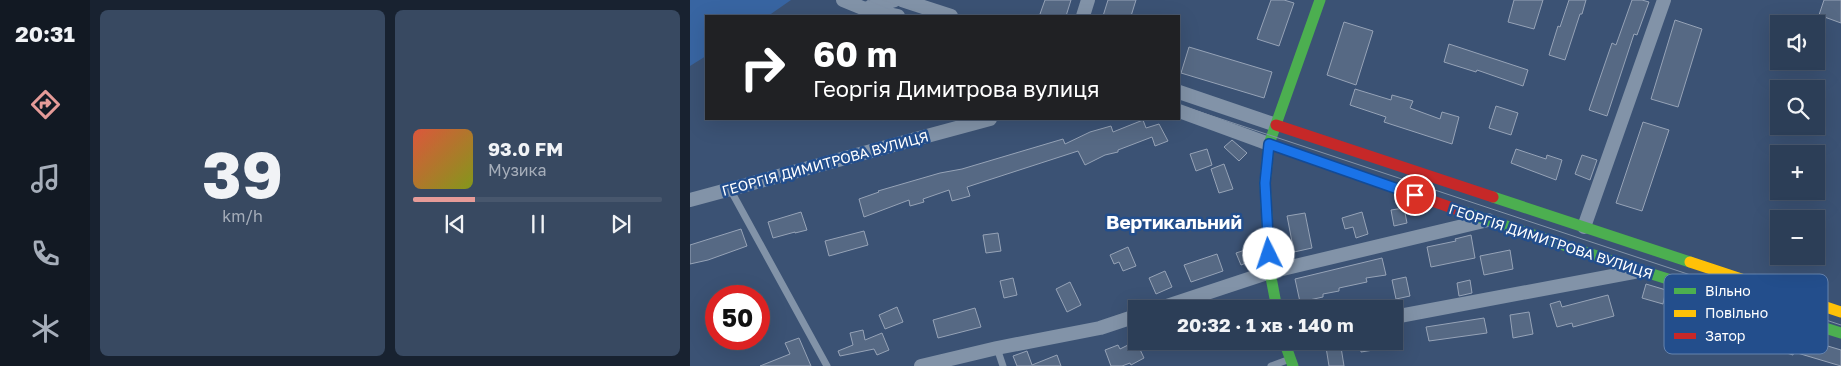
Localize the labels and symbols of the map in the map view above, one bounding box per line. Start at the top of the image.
street label: ГЕОРГІЯ ДИМИТРОВА ВУЛИЦЯ [720,127,930,199]
pin [1394,174,1436,216]
street label: ГЕОРГІЯ ДИМИТРОВА ВУЛИЦЯ [1447,200,1655,282]
district label: Вертикальний [1106,210,1242,233]
position arrow [1242,227,1294,279]
legend [1664,274,1828,354]
text: Вільно [1705,282,1751,299]
speed limit sign: 50 [705,285,770,350]
text: Повільно [1705,304,1768,321]
text: Затор [1705,327,1745,344]

